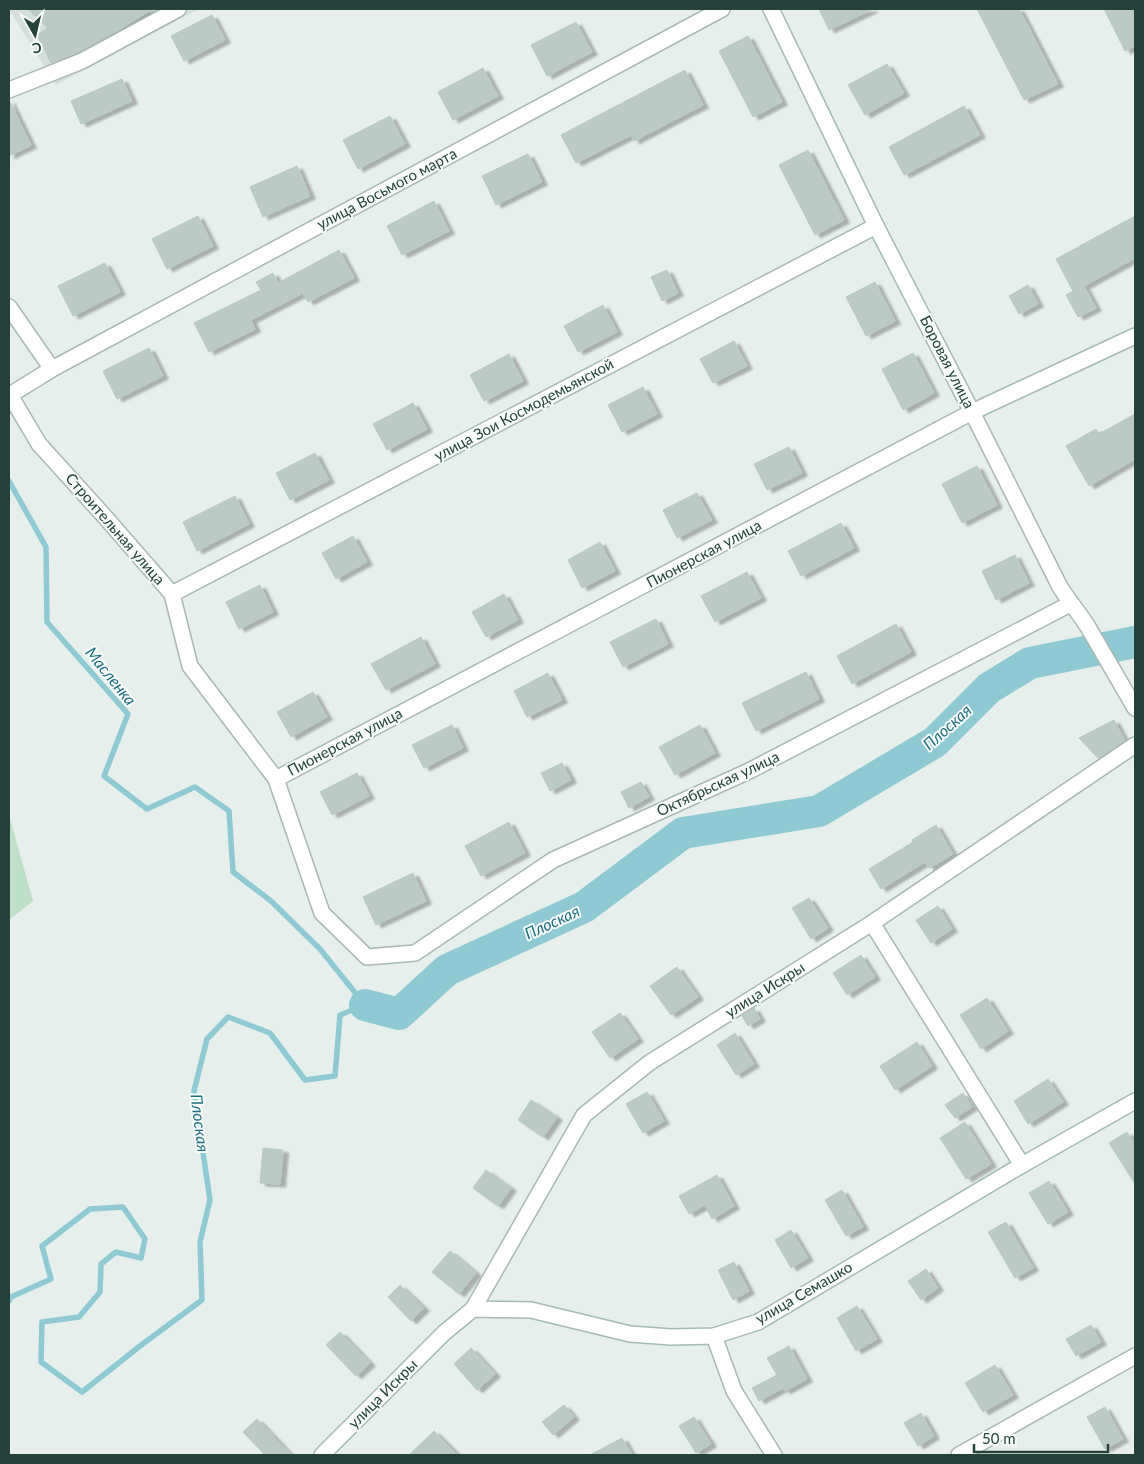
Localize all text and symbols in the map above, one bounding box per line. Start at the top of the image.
north arrow [10,10,60,60]
text: С [30,39,43,58]
street label: улица Восьмого марта [314,144,460,233]
street label: Боровая улица [917,312,979,411]
street label: улица Зои Космодемьянской [431,354,616,464]
street label: Строительная улица [62,469,169,588]
street label: Пионерская улица [643,515,764,591]
water label: Масленка [82,643,141,709]
water label: Плоская [919,700,975,753]
street label: Пионерская улица [284,703,405,779]
street label: Октябрьская улица [653,747,782,819]
water label: Плоская [521,901,582,943]
street label: улица Искры [721,958,807,1021]
water label: Плоская [188,1093,213,1153]
street label: улица Семашко [752,1257,855,1327]
street label: улица Искры [344,1355,421,1432]
scale bar [974,1422,1108,1454]
text: 50 m [982,1429,1016,1447]

